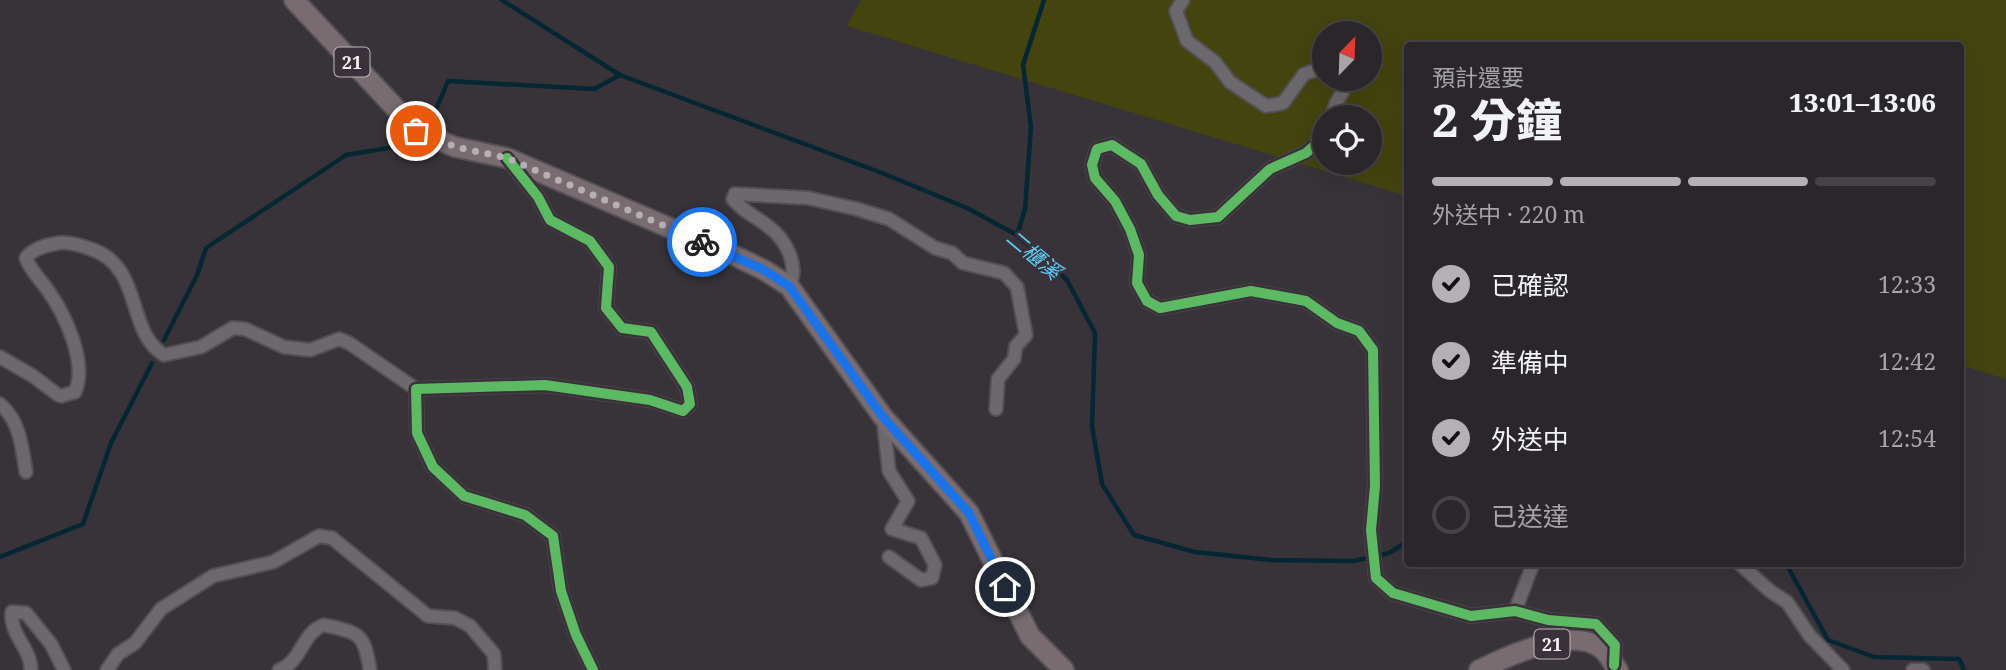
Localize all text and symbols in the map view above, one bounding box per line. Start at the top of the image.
north arrow [1312,21,1382,91]
map controls [1312,21,1382,175]
road number: 21 [334,48,370,76]
text: 預計還要 [1432,61,1524,93]
text: 13:01–13:06 [1789,84,1936,120]
text: 2 分鐘 [1432,88,1562,150]
pin [386,101,446,161]
button: locate [1312,105,1382,175]
icon: bag [397,112,435,150]
text: 外送中 · 220 m [1432,198,1585,230]
courier [667,207,737,277]
icon: bike [683,223,721,261]
water label: 二櫃溪 [1001,223,1069,287]
icon: check [1432,265,1470,303]
text: 已確認 [1491,267,1569,303]
text: 12:33 [1878,268,1936,300]
icon: check [1432,342,1470,380]
text: 準備中 [1491,344,1569,380]
text: 12:42 [1878,345,1936,377]
icon: check [1432,419,1470,457]
text: 外送中 [1491,421,1569,457]
text: 12:54 [1878,422,1936,454]
text: 已送達 [1491,498,1569,534]
pin [975,557,1035,617]
icon: home [986,568,1024,606]
road number: 21 [1534,630,1570,658]

